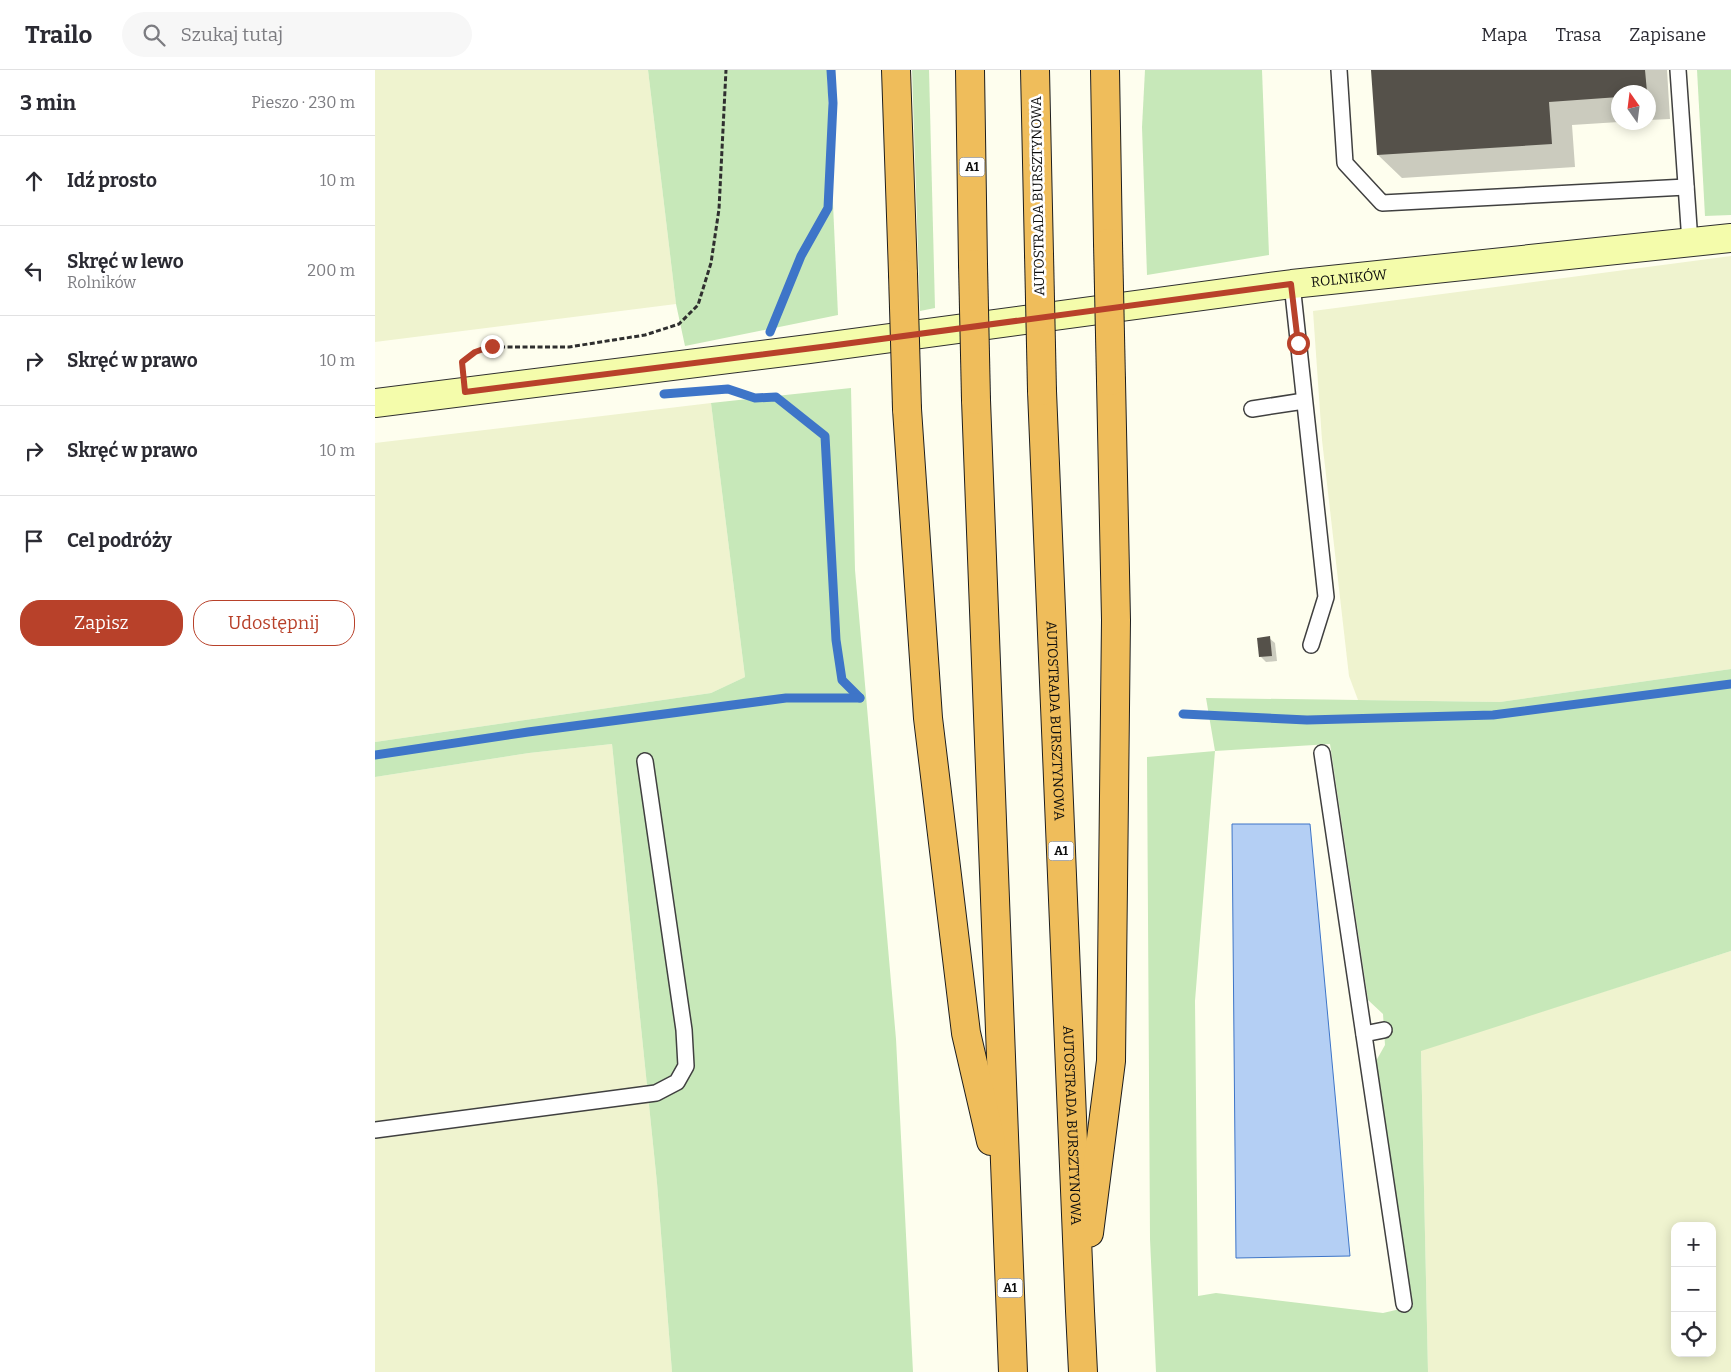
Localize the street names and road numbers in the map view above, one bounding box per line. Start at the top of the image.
street label: AUTOSTRADA BURSZTYNOWA [1028,96,1048,296]
road number: A1 [959,158,985,176]
street label: ROLNIKÓW [1310,266,1389,290]
street label: AUTOSTRADA BURSZTYNOWA [1043,620,1068,821]
road number: A1 [1049,841,1073,860]
street label: AUTOSTRADA BURSZTYNOWA [1060,1025,1085,1226]
road number: A1 [997,1278,1023,1298]

